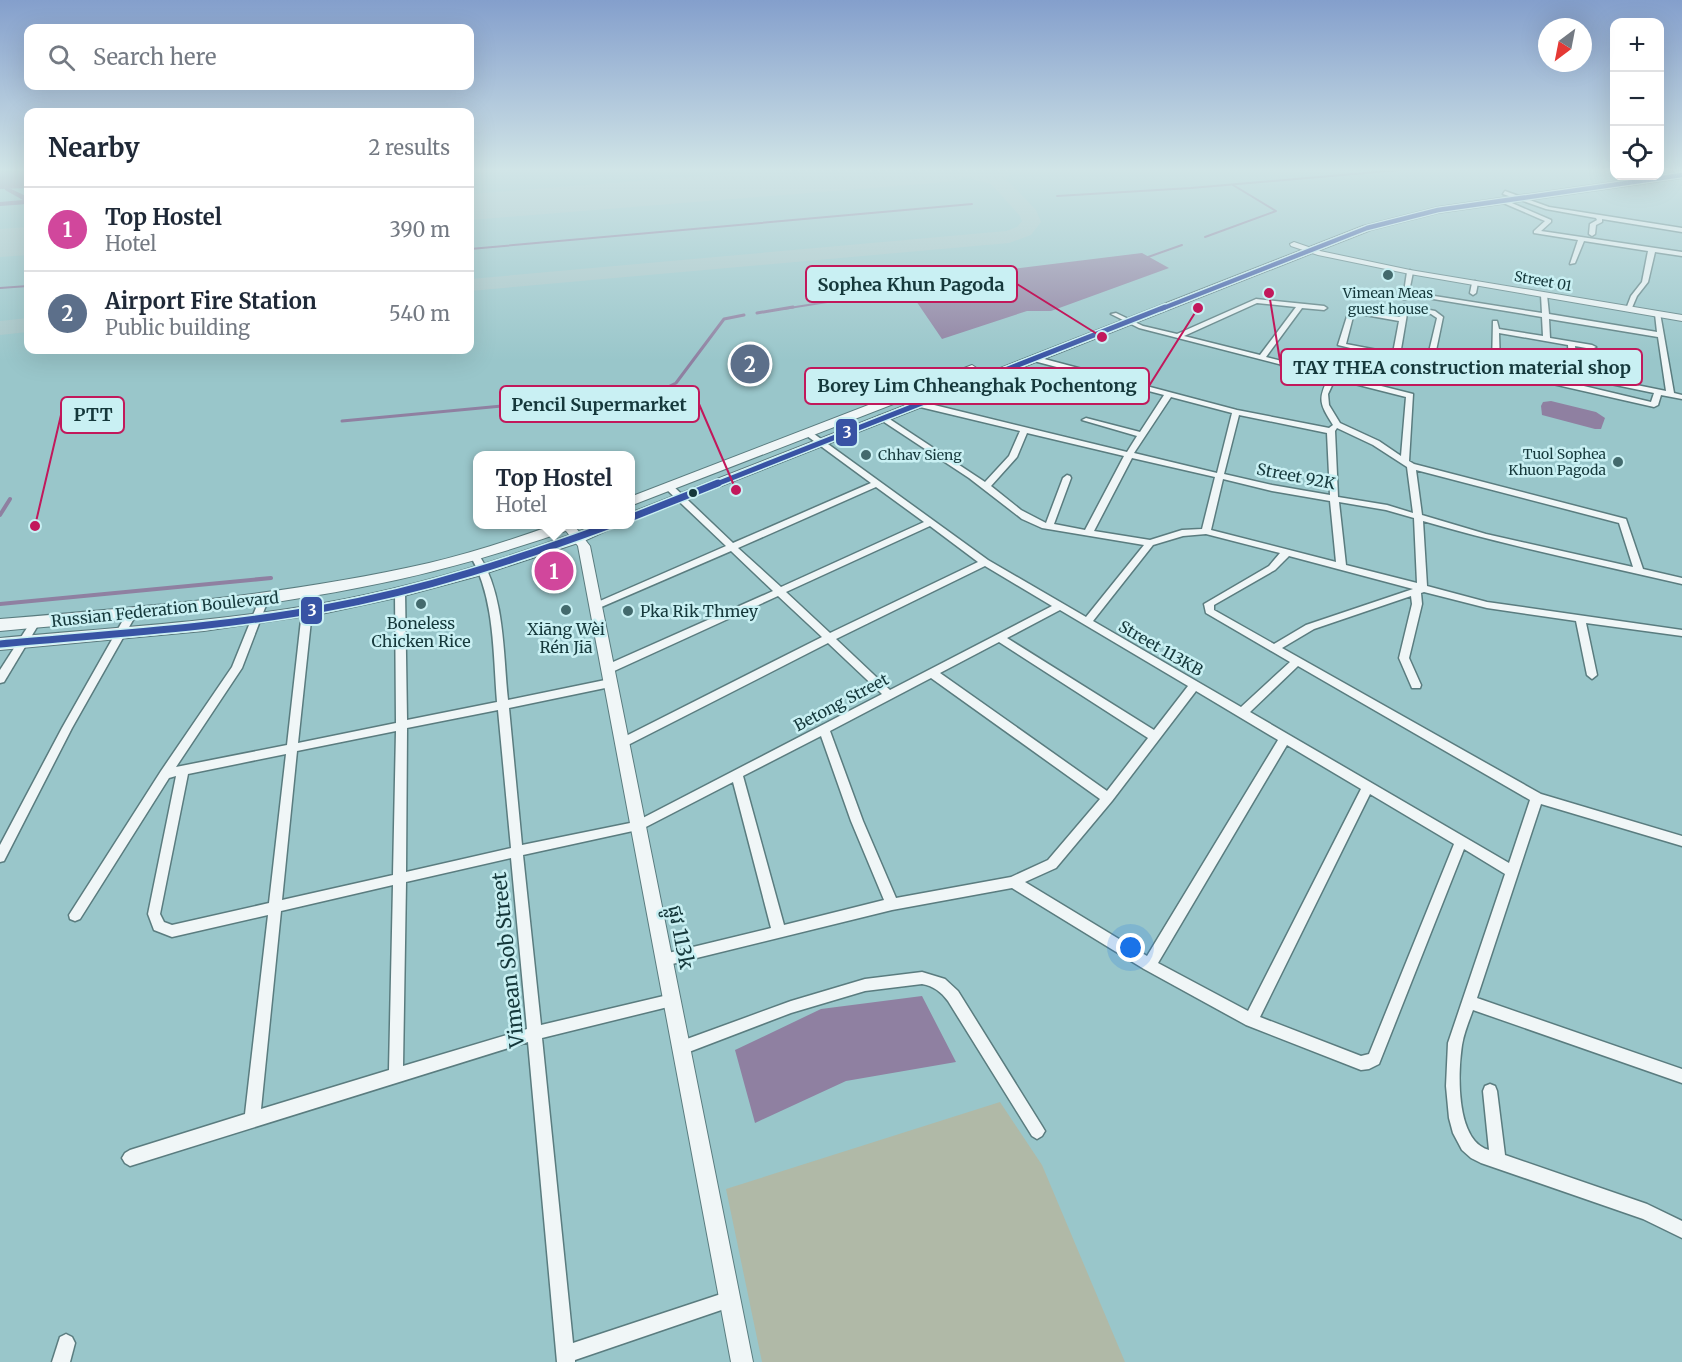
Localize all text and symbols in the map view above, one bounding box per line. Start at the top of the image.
north arrow [1538,18,1592,72]
map controls [1610,18,1664,180]
button: + [1610,18,1664,72]
search box [24,24,474,90]
icon: search [45,41,78,74]
text: Search here [93,43,216,71]
button: − [1610,72,1664,126]
button: locate [1610,126,1664,180]
text: Nearby [48,131,140,164]
text: 2 results [368,135,450,160]
text: Top Hostel [105,203,222,231]
text: 1 [63,217,72,242]
text: 390 m [390,217,450,242]
text: Hotel [105,231,156,256]
callout: Sophea Khun Pagoda [806,266,1017,302]
street label: Street 01 [1513,267,1573,295]
marker: Vimean Meas guest house [1381,268,1395,282]
text: Sophea Khun Pagoda [817,273,1005,296]
place label: Vimean Meas guest house [1342,284,1433,318]
text: Airport Fire Station [105,287,317,315]
text: 2 [62,301,73,326]
text: 540 m [389,301,450,326]
text: Public building [105,315,250,340]
pin: 2 [730,342,770,386]
callout: TAY THEA construction material shop [1281,349,1642,385]
text: TAY THEA construction material shop [1293,356,1631,379]
callout: Borey Lim Chheanghak Pochentong [805,368,1149,404]
text: Borey Lim Chheanghak Pochentong [817,374,1137,397]
callout: Pencil Supermarket [500,386,699,422]
text: Pencil Supermarket [511,393,687,416]
callout: PTT [61,397,124,433]
text: PTT [73,403,113,426]
line badge: 3 [835,418,858,447]
text: 3 [842,422,852,442]
place label: Tuol Sophea Khuon Pagoda [1508,445,1606,479]
place label: Chhav Sieng [878,446,962,464]
marker: Chhav Sieng [859,448,873,462]
popup [473,451,635,529]
marker: Tuol Sophea Khuon Pagoda [1611,455,1625,469]
street label: Street 92K [1255,459,1337,494]
text: Top Hostel [496,464,612,492]
unlabelled marker [687,487,699,499]
text: Hotel [496,492,547,517]
pin: 1 [534,548,574,594]
street label: Russian Federation Boulevard [50,587,280,631]
line badge: 3 [300,596,323,625]
marker: Boneless Chicken Rice [414,597,428,611]
text: 3 [307,600,317,620]
place label: Pka Rik Thmey [640,601,759,621]
marker: Xiāng Wèi Rén Jiā [559,603,573,617]
marker: Pka Rik Thmey [621,604,635,618]
place label: Boneless Chicken Rice [371,613,471,651]
street label: Street 113KB [1115,616,1207,680]
place label: Xiāng Wèi Rén Jiā [527,619,605,657]
street label: Betong Street [790,668,892,735]
street label: Vimean Sob Street [486,871,529,1050]
street label: ផ្លូវ 113k [656,903,700,973]
your location [1116,933,1145,962]

